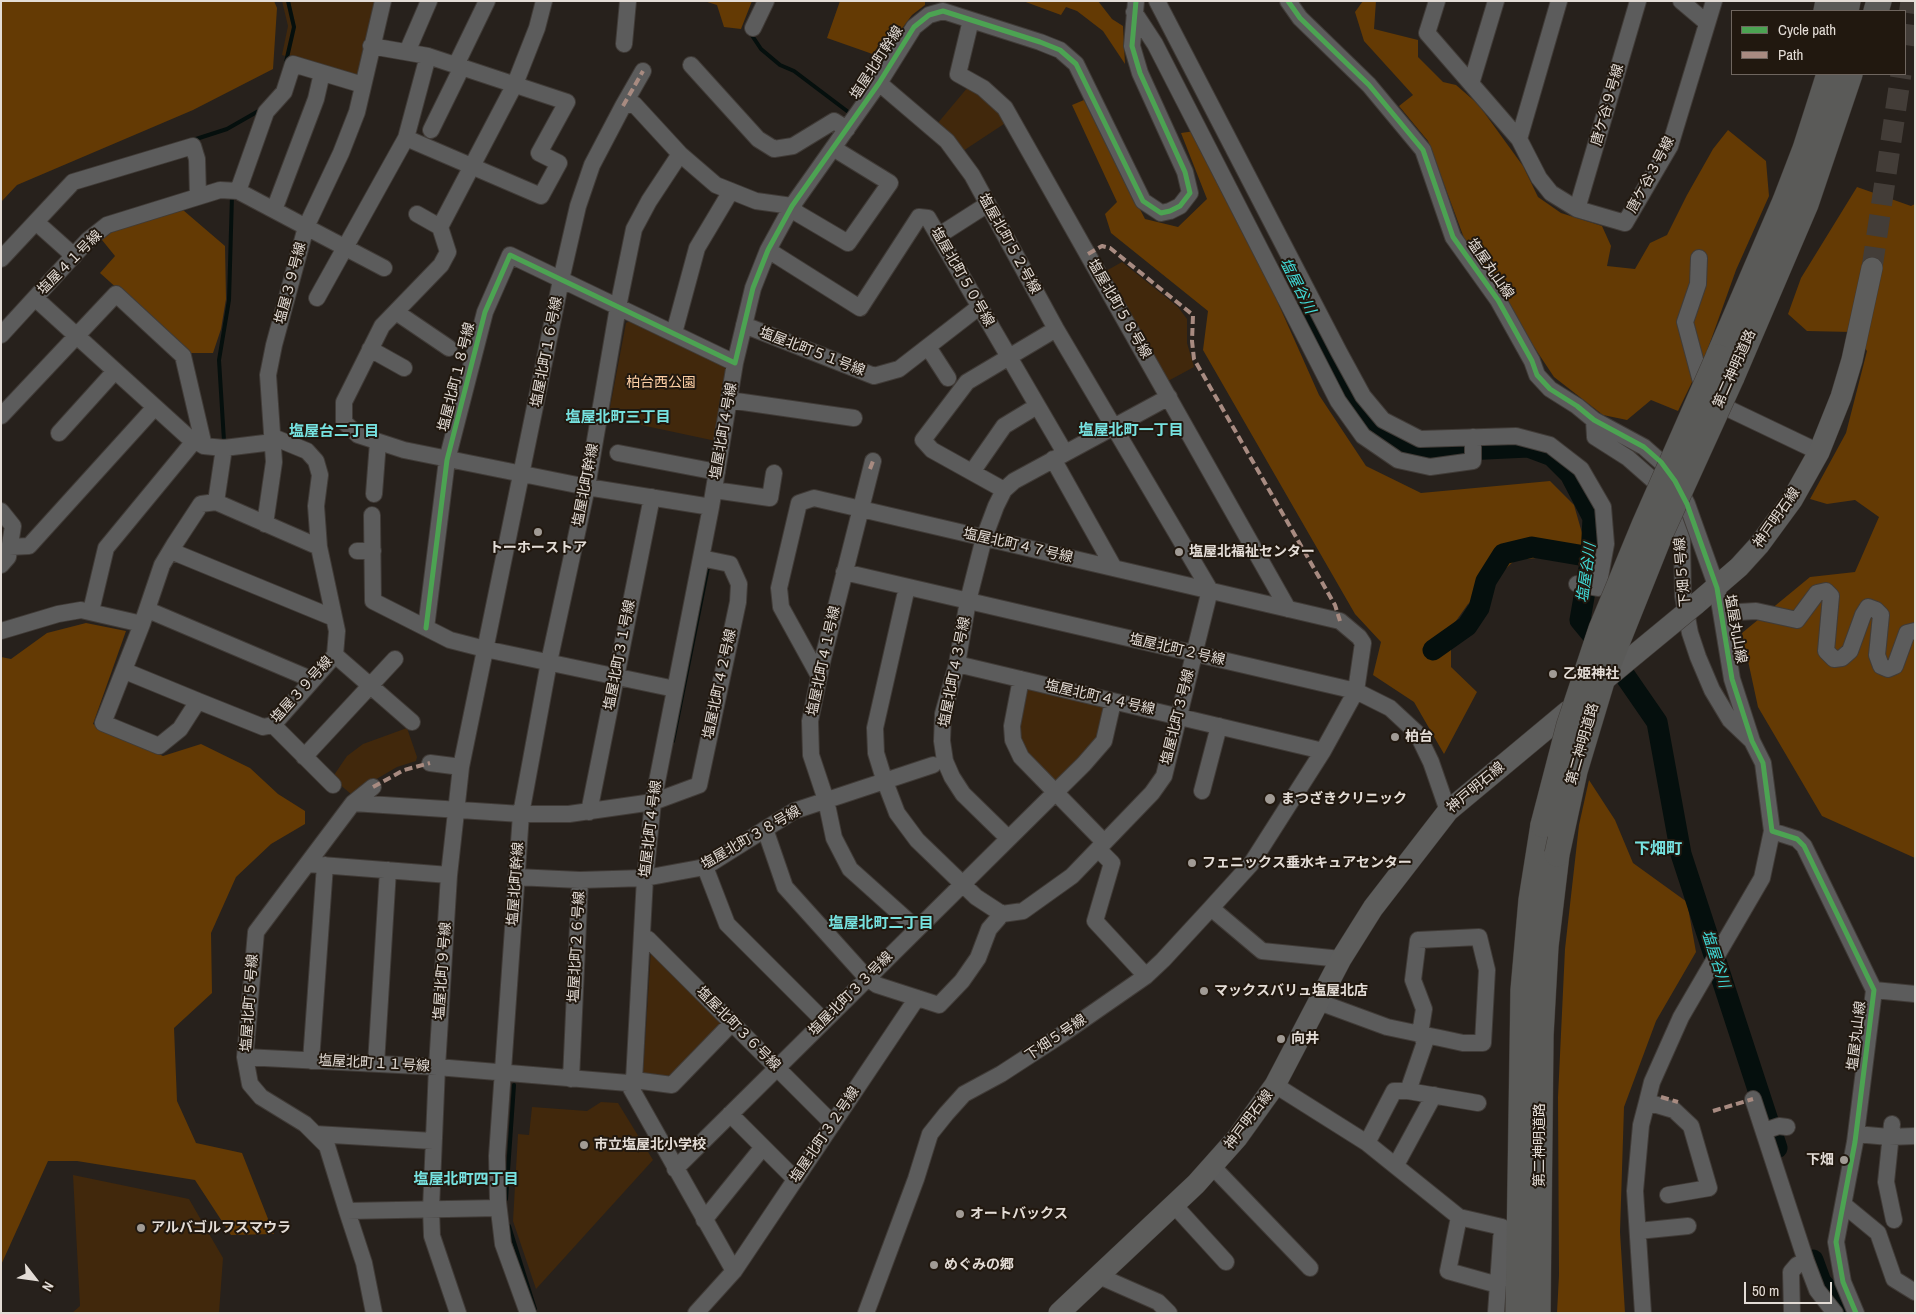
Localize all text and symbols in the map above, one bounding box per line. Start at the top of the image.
legend [1731,10,1906,75]
text: Cycle path [1778,19,1836,40]
street label: 塩屋北町幹線 [847,23,907,103]
text: Path [1778,44,1803,65]
street label: 唐ケ谷９号線 [1588,62,1628,148]
street label: 唐ケ谷３号線 [1624,134,1678,216]
street label: 塩屋北町５２号線 [975,191,1043,297]
street label: 塩屋北町５０号線 [927,224,997,330]
street label: 塩屋４１号線 [34,227,106,299]
street label: 塩屋丸山線 [1463,236,1517,302]
street label: 塩屋３９号線 [272,240,310,326]
water label: 塩屋谷川 [1275,255,1319,317]
street label: 塩屋北町５８号線 [1084,256,1154,362]
street label: 塩屋北町１６号線 [528,295,566,409]
street label: 塩屋北町１８号線 [435,321,479,433]
street label: 塩屋北町５１号線 [757,324,867,380]
street label: 第二神明道路 [1710,327,1760,411]
park label: 柏台西公園 [626,375,696,391]
street label: 塩屋北町４号線 [707,381,741,481]
district label: 塩屋北町三丁目 [566,409,670,427]
district label: 塩屋北町一丁目 [1079,422,1183,440]
district label: 塩屋台二丁目 [289,423,379,441]
street label: 塩屋北町幹線 [570,442,602,528]
street label: 神戸明石線 [1750,485,1804,551]
street label: 塩屋北町４７号線 [962,525,1074,567]
marker: トーホーストア [532,526,544,538]
street label: 下畑５号線 [1672,536,1694,608]
place label: トーホーストア [489,540,587,556]
water label: 塩屋谷川 [1574,542,1600,604]
place label: 塩屋北福祉センター [1189,544,1315,560]
marker: 塩屋北福祉センター [1173,546,1185,558]
street label: 塩屋丸山線 [1721,593,1749,665]
street label: 塩屋北町３１号線 [601,598,639,712]
street label: 塩屋北町４１号線 [804,604,844,718]
street label: 塩屋北町４３号線 [936,615,974,729]
street label: 塩屋北町４２号線 [700,627,740,741]
street label: 塩屋北町２号線 [1127,631,1227,669]
street label: 塩屋３９号線 [268,653,336,727]
place label: 乙姫神社 [1563,666,1619,682]
street label: 塩屋北町３号線 [1158,667,1198,767]
marker: 乙姫神社 [1547,668,1559,680]
street label: 塩屋北町４４号線 [1044,677,1156,719]
street label: 第二神明道路 [1563,701,1603,787]
place label: 柏台 [1405,729,1433,745]
marker: 柏台 [1389,731,1401,743]
street label: 神戸明石線 [1444,759,1508,817]
street label: 塩屋北町４号線 [637,779,665,879]
place label: まつざきクリニック [1281,791,1407,807]
marker: まつざきクリニック [1263,792,1277,806]
street label: 塩屋北町３８号線 [698,803,804,873]
district label: 下畑町 [1634,840,1682,860]
street label: 塩屋北町幹線 [505,842,527,926]
place label: フェニックス垂水キュアセンター [1202,855,1412,871]
marker: フェニックス垂水キュアセンター [1186,857,1198,869]
street label: 塩屋北町２６号線 [566,891,588,1003]
district label: 塩屋北町二丁目 [829,915,933,933]
street label: 塩屋北町９号線 [431,922,455,1020]
water label: 塩屋谷川 [1697,928,1733,990]
street label: 塩屋北町３３号線 [805,948,897,1040]
street label: 塩屋北町５号線 [238,954,262,1052]
street label: 塩屋北町３６号線 [692,983,784,1075]
place label: マックスバリュ塩屋北店 [1214,983,1368,999]
marker: マックスバリュ塩屋北店 [1198,985,1210,997]
street label: 塩屋丸山線 [1844,1000,1870,1072]
street label: 下畑５号線 [1022,1011,1090,1065]
place label: 向井 [1291,1031,1319,1047]
marker: 向井 [1275,1033,1287,1045]
street label: 塩屋北町１１号線 [318,1053,430,1075]
street label: 塩屋北町３２号線 [787,1084,863,1186]
street label: 神戸明石線 [1221,1087,1277,1153]
street label: 第二神明道路 [1532,1103,1548,1187]
place label: 市立塩屋北小学校 [594,1137,706,1153]
marker: 市立塩屋北小学校 [578,1139,590,1151]
place label: 下畑 [1806,1152,1834,1168]
marker: 下畑 [1838,1154,1850,1166]
district label: 塩屋北町四丁目 [414,1171,518,1189]
place label: オートバックス [970,1206,1068,1222]
marker: オートバックス [954,1208,966,1220]
place label: アルバゴルフスマウラ [151,1220,291,1236]
marker: アルバゴルフスマウラ [135,1222,147,1234]
north arrow [10,1254,60,1304]
place label: めぐみの郷 [944,1257,1014,1273]
marker: めぐみの郷 [928,1259,940,1271]
scale bar [1746,1272,1834,1304]
text: N [38,1278,58,1295]
text: 50 m [1752,1280,1779,1301]

